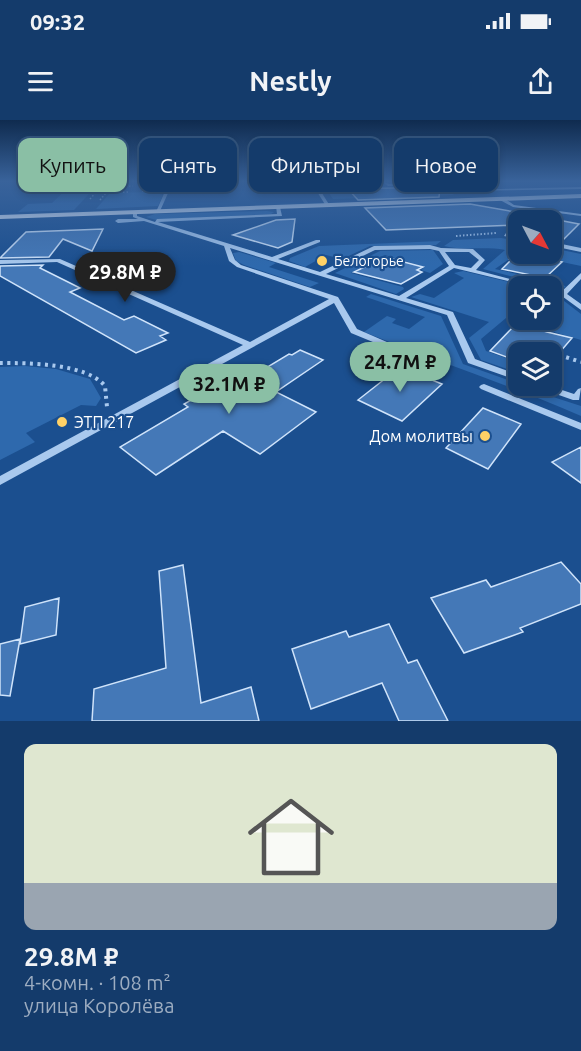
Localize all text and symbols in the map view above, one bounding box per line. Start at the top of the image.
text: 09:32 [30,9,85,34]
icon: menu [24,65,57,98]
icon: share [524,65,557,98]
text: Nestly [249,66,332,96]
chip: Купить [18,138,127,192]
chip: Снять [139,138,237,192]
chip: Фильтры [249,138,382,192]
chip: Новое [394,138,498,192]
north arrow [508,210,562,264]
map controls [508,210,562,396]
pin: 29.8M ₽ [70,252,180,303]
place label: Белогорье [334,253,404,269]
marker: Белогорье [315,254,329,268]
text: 29.8M ₽ [89,260,161,283]
button: locate [508,276,562,330]
pin: 24.7M ₽ [345,342,455,393]
button: layers [508,342,562,396]
text: 24.7M ₽ [364,350,436,373]
pin: 32.1M ₽ [174,364,284,415]
text: 32.1M ₽ [193,372,265,395]
place label: ЭТП 217 [74,413,134,431]
marker: ЭТП 217 [55,415,69,429]
place label: Дом молитвы [370,427,473,445]
marker: Дом молитвы [478,429,492,443]
icon: home [237,783,345,891]
text: 29.8M ₽ [24,942,118,971]
text: 4-комн. · 108 m² [24,971,171,994]
text: улица Королёва [24,994,174,1017]

